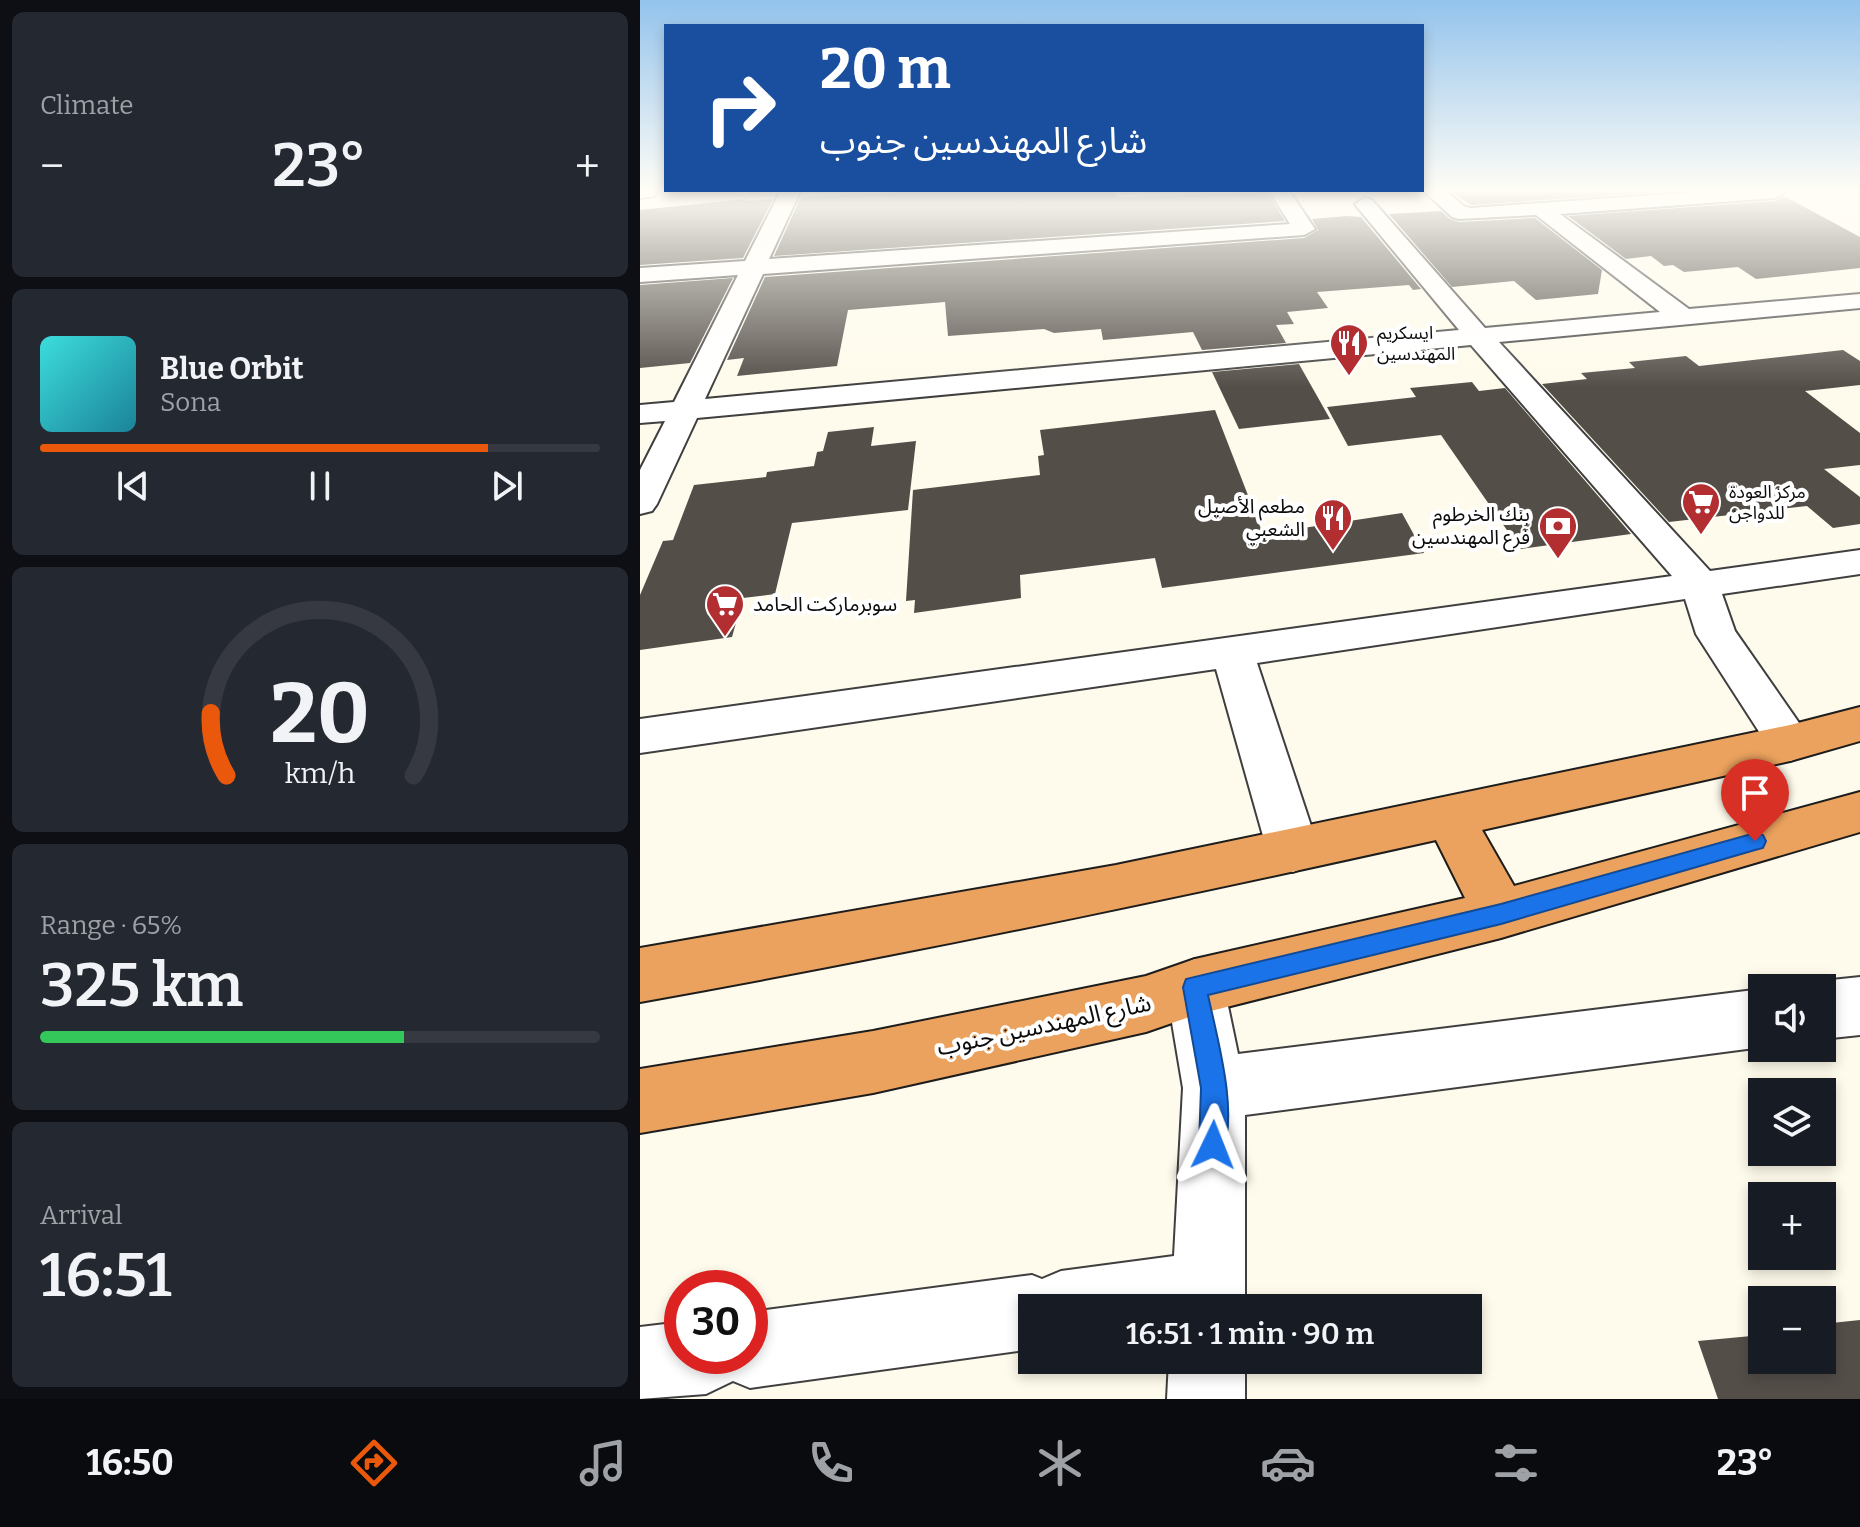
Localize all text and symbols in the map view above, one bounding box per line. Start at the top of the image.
text: 20 m [820,36,951,103]
icon: right [688,56,792,160]
text: Climate [40,90,134,121]
text: شارع المهندسين جنوب [820,119,1147,163]
text: 23° [272,130,367,202]
text: − [40,140,64,193]
text: + [575,140,600,193]
restaurant icon: ايسكريم المهندسين [1328,322,1370,377]
place label: ايسكريم المهندسين [1377,322,1455,365]
text: Blue Orbit [160,351,304,387]
text: Sona [160,387,221,418]
icon: previous [111,464,155,508]
icon: pause [298,464,342,508]
icon: next [485,464,529,508]
supermarket icon: مركز العودة للدواجن [1680,481,1722,536]
place label: مركز العودة للدواجن [1729,481,1806,524]
place label: مطعم الأصيل الشعبي [1198,494,1305,545]
restaurant icon: مطعم الأصيل الشعبي [1312,497,1354,552]
place label: بنك الخرطوم فرع المهندسين [1412,502,1530,552]
bank icon: بنك الخرطوم فرع المهندسين [1537,505,1579,560]
supermarket icon: سوبرماركت الحامد [704,583,746,638]
place label: سوبرماركت الحامد [753,592,897,616]
text: 20 [270,663,370,763]
text: km/h [285,756,356,791]
pin [1721,759,1789,841]
icon: arrive [1733,771,1777,815]
text: Range · 65% [40,910,182,941]
text: 325 km [40,950,243,1022]
map controls [1748,974,1836,1374]
button: sound [1748,974,1836,1062]
street label: شارع المهندسين جنوب [934,989,1154,1064]
button: layers [1748,1078,1836,1166]
position arrow [1171,1103,1255,1187]
button: + [1748,1182,1836,1270]
text: Arrival [40,1200,122,1231]
text: 16:51 [40,1240,172,1312]
speed limit sign: 30 [664,1270,768,1374]
button: − [1748,1286,1836,1374]
text: 16:51 · 1 min · 90 m [1126,1316,1374,1352]
icon: directions [346,1435,402,1491]
icon: music [575,1435,631,1491]
icon: phone [803,1435,859,1491]
icon: climate [1032,1435,1088,1491]
icon: car [1260,1435,1316,1491]
icon: filters [1488,1435,1544,1491]
text: 16:50 [86,1441,174,1485]
text: 23° [1717,1441,1774,1485]

